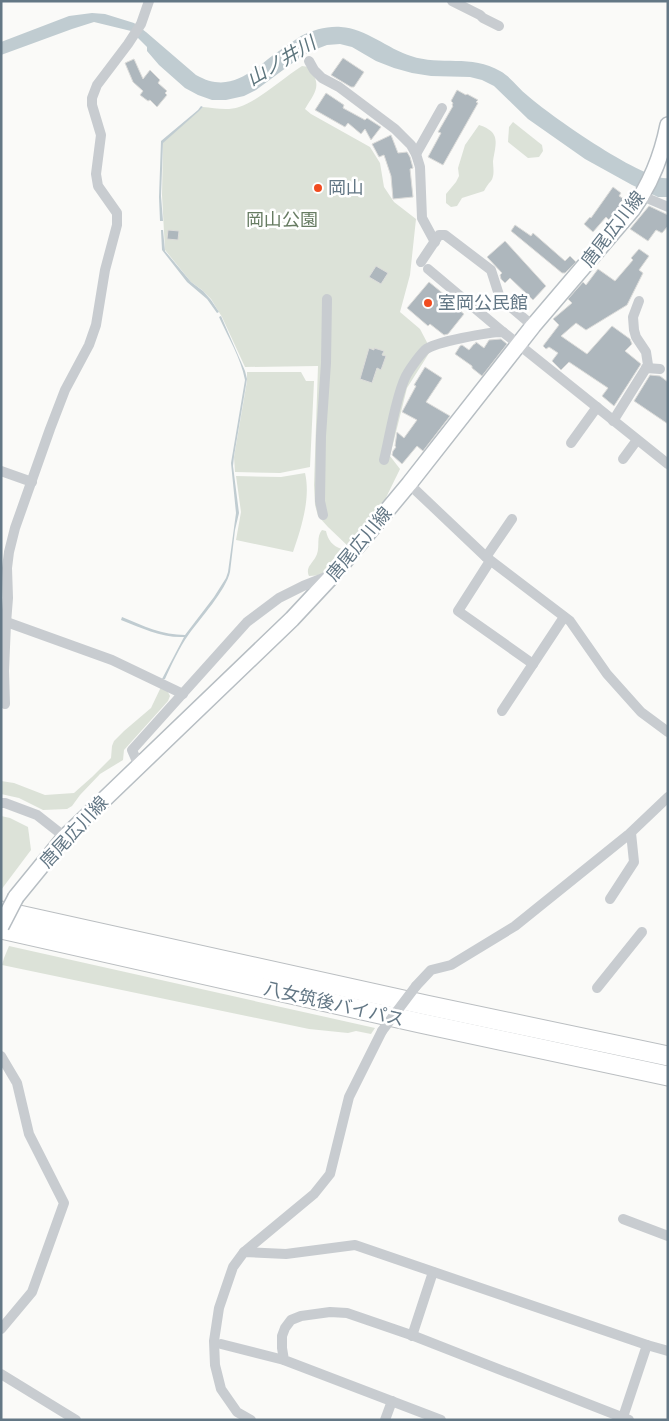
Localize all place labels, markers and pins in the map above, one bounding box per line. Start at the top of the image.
place label: 岡山 [328,178,364,198]
marker: 岡山 [312,182,324,194]
place label: 室岡公民館 [438,293,528,313]
marker: 室岡公民館 [422,297,434,309]

